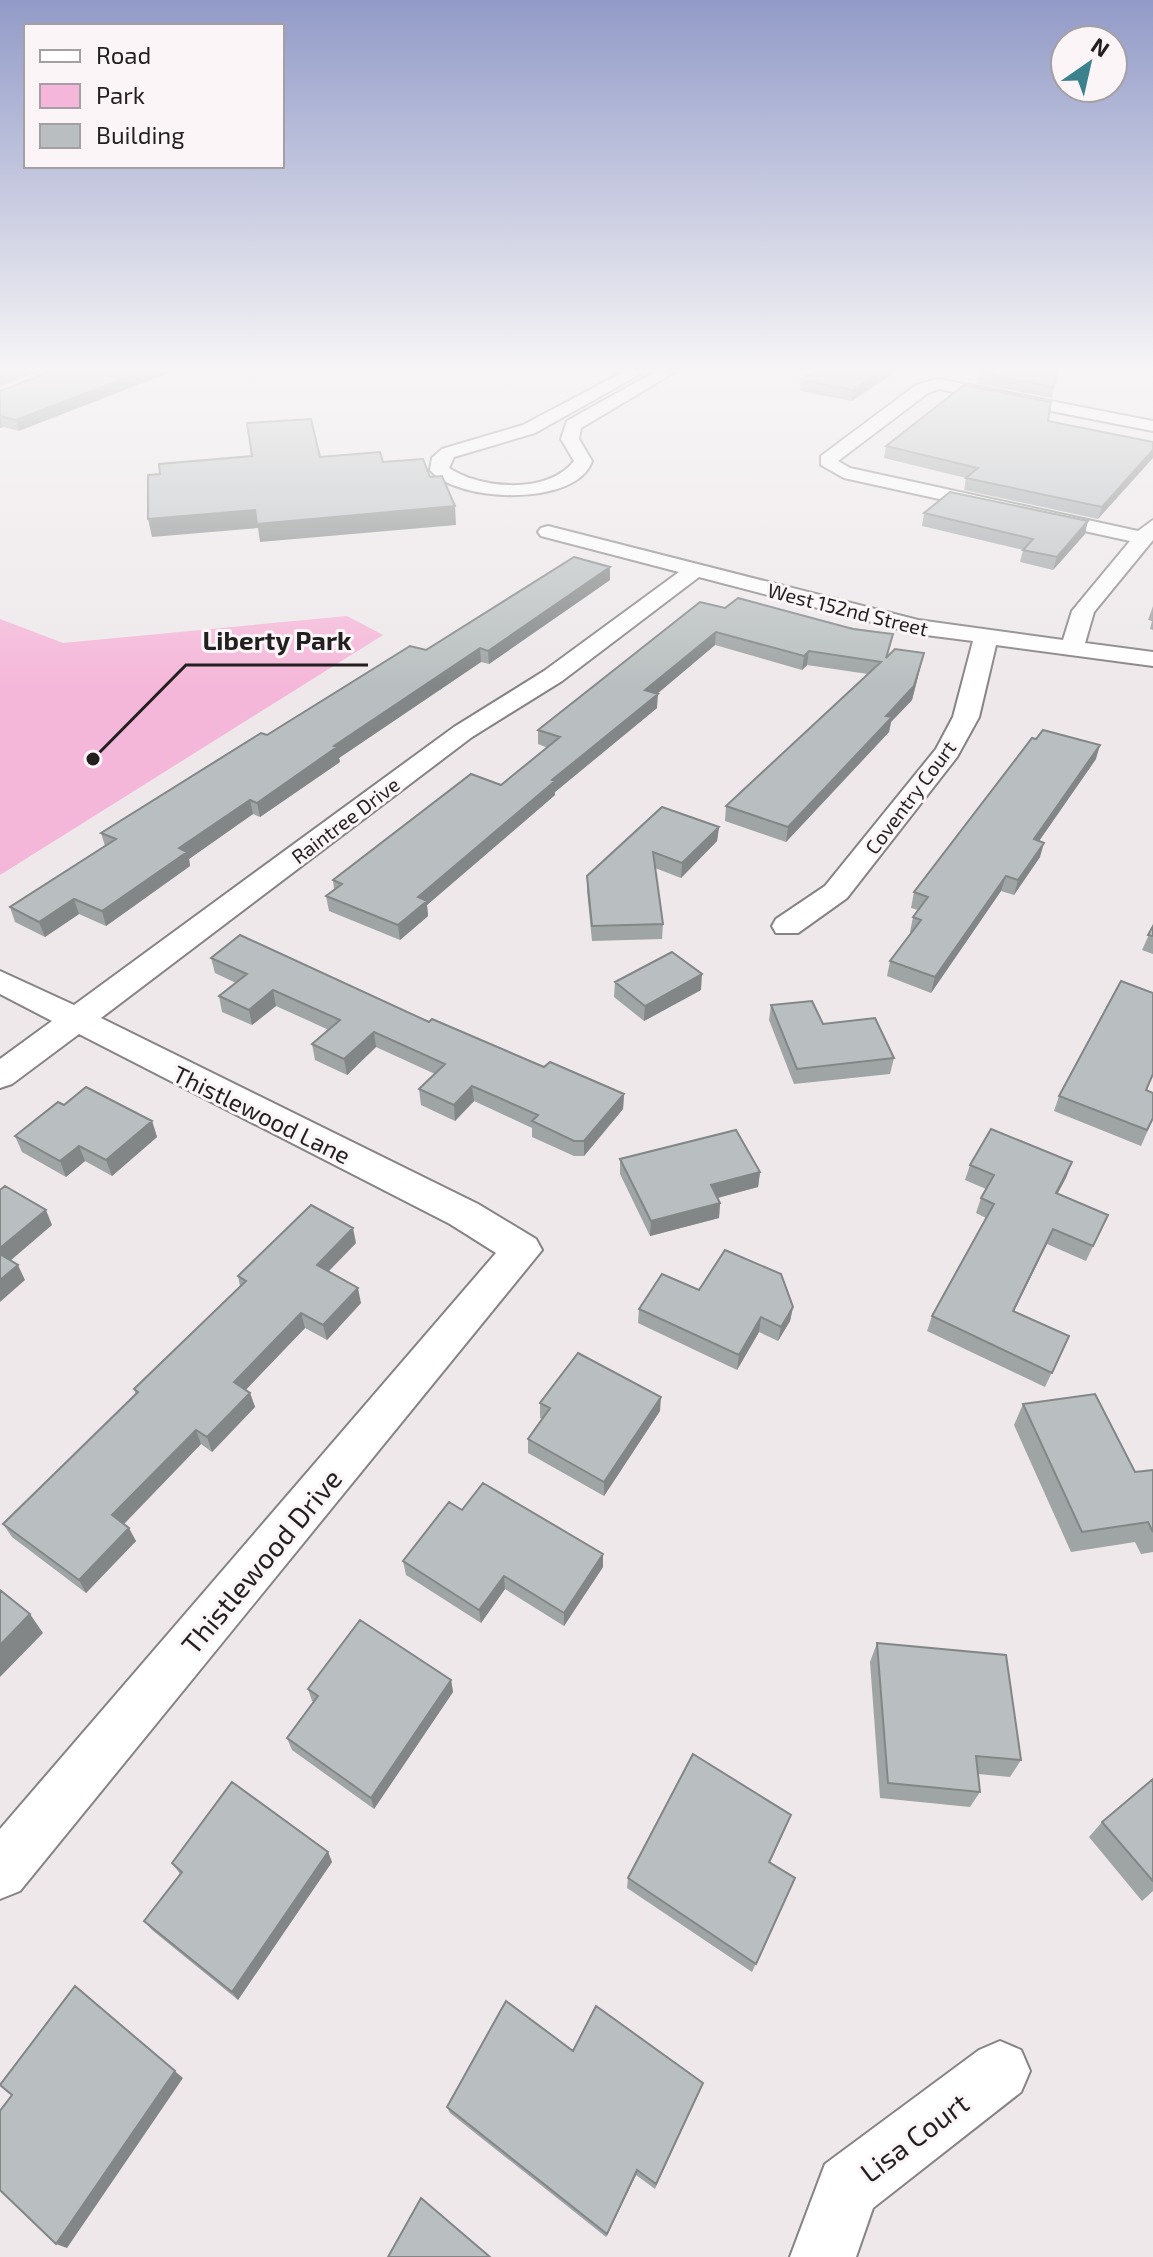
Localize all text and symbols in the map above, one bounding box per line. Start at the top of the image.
legend [24,24,284,168]
north arrow [1049,24,1129,104]
text: N [1087,31,1115,62]
text: Road [96,40,151,69]
text: Park [96,80,145,109]
text: Building [96,120,185,149]
street label: West 152nd Street [765,577,931,641]
callout: Liberty Park [186,615,368,665]
text: Liberty Park [202,624,352,656]
street label: Coventry Court [860,735,961,858]
street label: Raintree Drive [286,772,404,868]
street label: Thistlewood Lane [169,1059,355,1169]
street label: Thistlewood Drive [174,1461,348,1661]
street label: Lisa Court [853,2085,975,2189]

